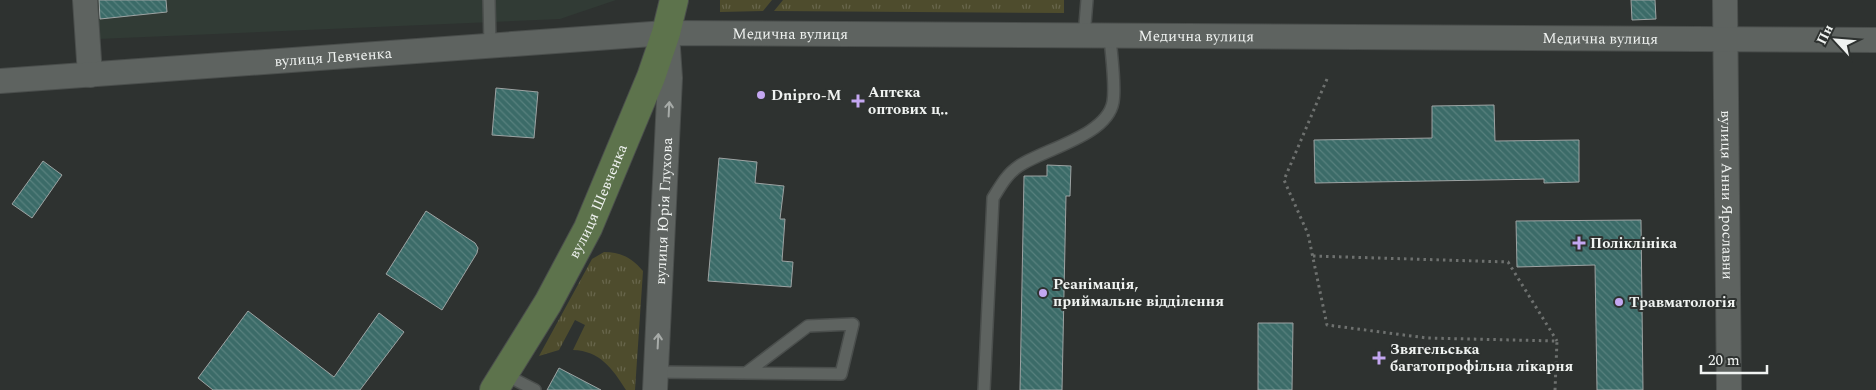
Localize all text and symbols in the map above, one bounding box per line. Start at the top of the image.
north arrow [1811,15,1861,65]
text: Пн [1811,21,1839,48]
street label: Медична вулиця [732,22,848,46]
street label: Медична вулиця [1138,24,1254,48]
street label: Медична вулиця [1542,27,1658,50]
street label: вулиця Левченка [273,41,393,73]
place label: Аптека оптових ц‥ [868,81,948,121]
place label: Dnipro-M [771,84,841,107]
marker: Dnipro-M [755,89,767,101]
marker: Аптека оптових ц‥ [852,95,864,107]
one-way arrow [664,101,674,118]
street label: вулиця Анни Ярославни [1715,110,1739,280]
street label: вулиця Юрія Глухова [649,136,679,285]
street label: вулиця Шевченка [562,140,634,262]
place label: Поліклініка [1590,232,1677,255]
marker: Поліклініка [1572,236,1586,250]
place label: Реанімація, приймальне відділення [1053,273,1224,313]
marker: Реанімація, приймальне відділення [1037,287,1049,299]
place label: Травматологія [1629,291,1736,314]
marker: Травматологія [1613,296,1625,308]
one-way arrow [653,334,662,350]
place label: Звягельська багатопрофільна лікарня [1390,338,1574,378]
scale bar [1701,342,1767,374]
text: 20 m [1708,349,1740,372]
marker: Звягельська багатопрофільна лікарня [1372,351,1386,365]

